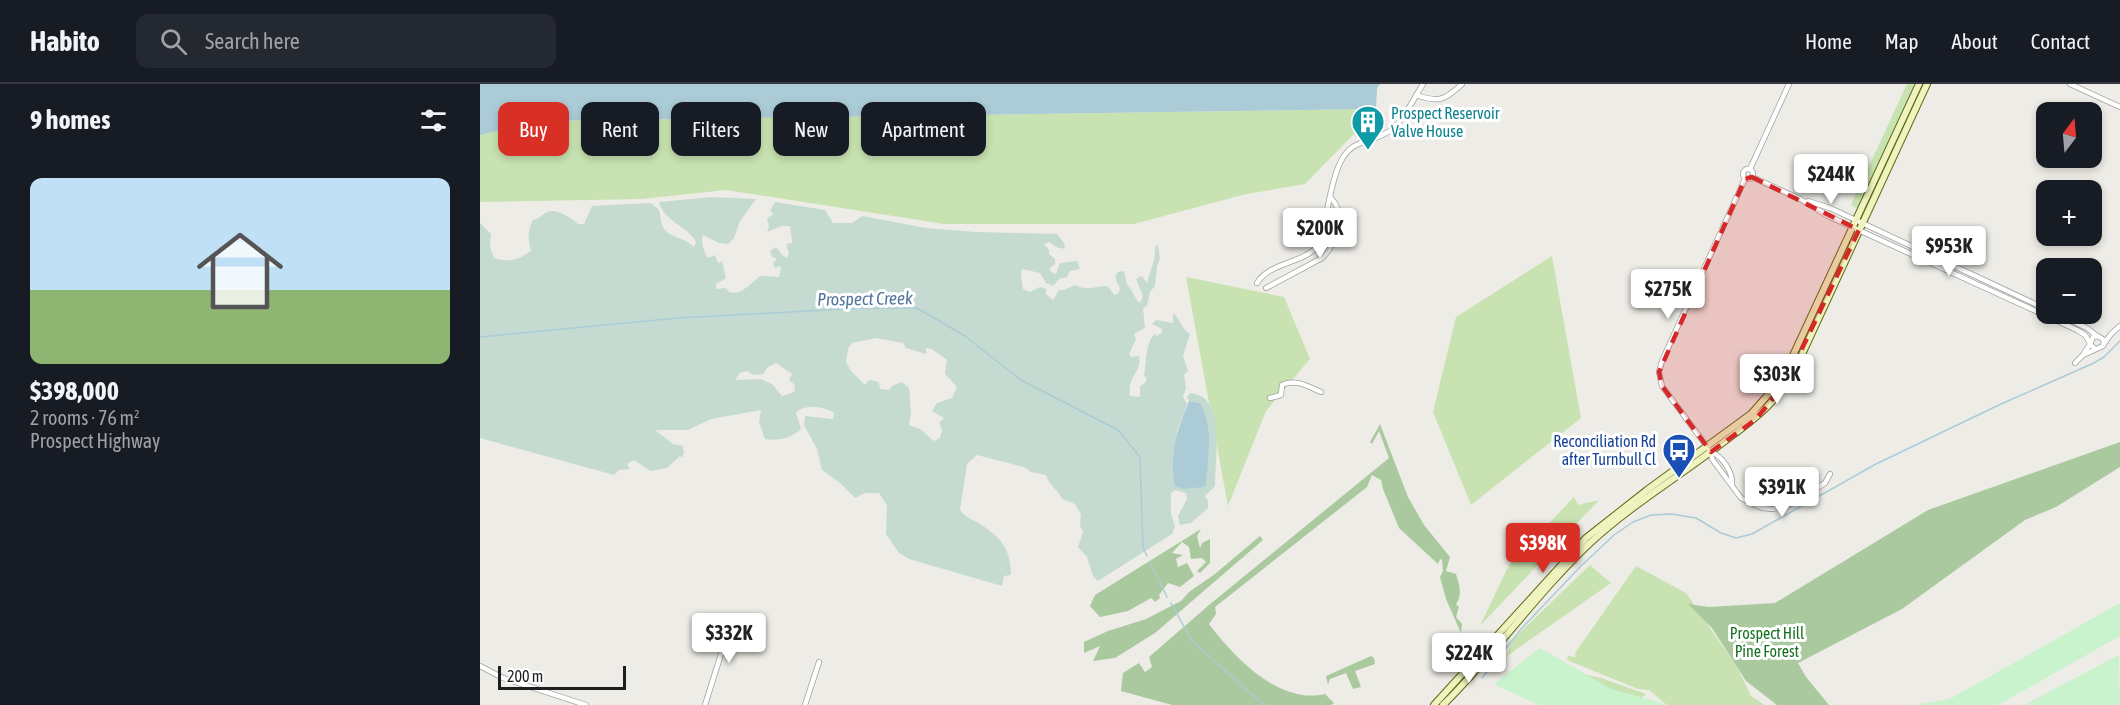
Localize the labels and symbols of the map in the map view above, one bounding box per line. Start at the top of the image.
north arrow [2036,102,2102,168]
building icon: Prospect Reservoir Valve House [1350,104,1386,151]
place label: Prospect Reservoir Valve House [1391,104,1500,140]
pin: $244K [1789,154,1873,205]
pin: $200K [1278,208,1362,259]
pin: $953K [1907,226,1991,277]
pin: $275K [1626,269,1710,320]
water label: Prospect Creek [817,287,914,310]
pin: $303K [1735,354,1819,405]
place label: Reconciliation Rd after Turnbull Cl [1553,432,1657,468]
bus stop icon: Reconciliation Rd after Turnbull Cl [1661,432,1697,479]
pin: $391K [1740,467,1824,518]
pin: $398K [1501,523,1585,574]
pin: $332K [687,613,771,664]
park label: Prospect Hill Pine Forest [1730,624,1805,660]
pin: $224K [1427,633,1511,684]
scale bar [498,663,626,690]

